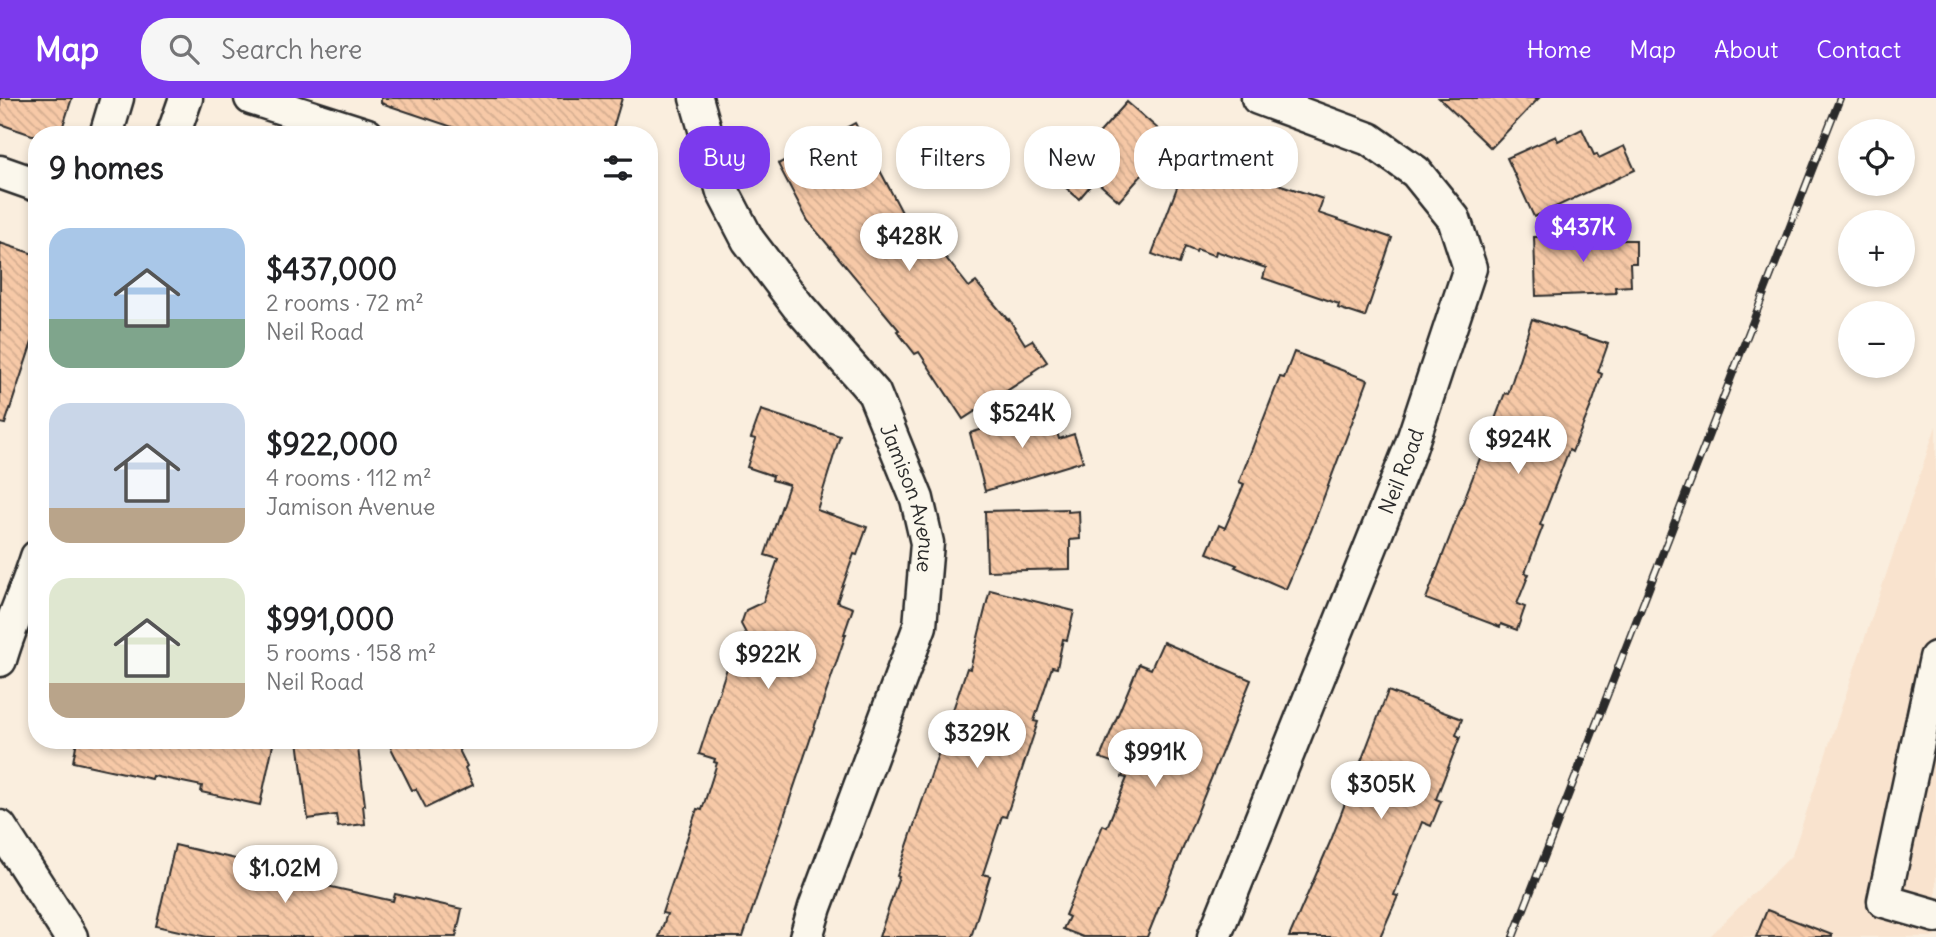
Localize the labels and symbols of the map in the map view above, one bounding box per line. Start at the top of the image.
pin: $437K [1534,204,1632,264]
pin: $428K [860,214,958,273]
pin: $524K [973,390,1071,450]
pin: $924K [1469,416,1567,476]
street label: Jamison Avenue [874,420,941,574]
street label: Neil Road [1372,425,1429,518]
pin: $922K [719,632,817,691]
pin: $329K [928,710,1026,770]
pin: $991K [1106,730,1204,789]
pin: $305K [1332,762,1430,821]
pin: $1.02M [228,846,342,905]

